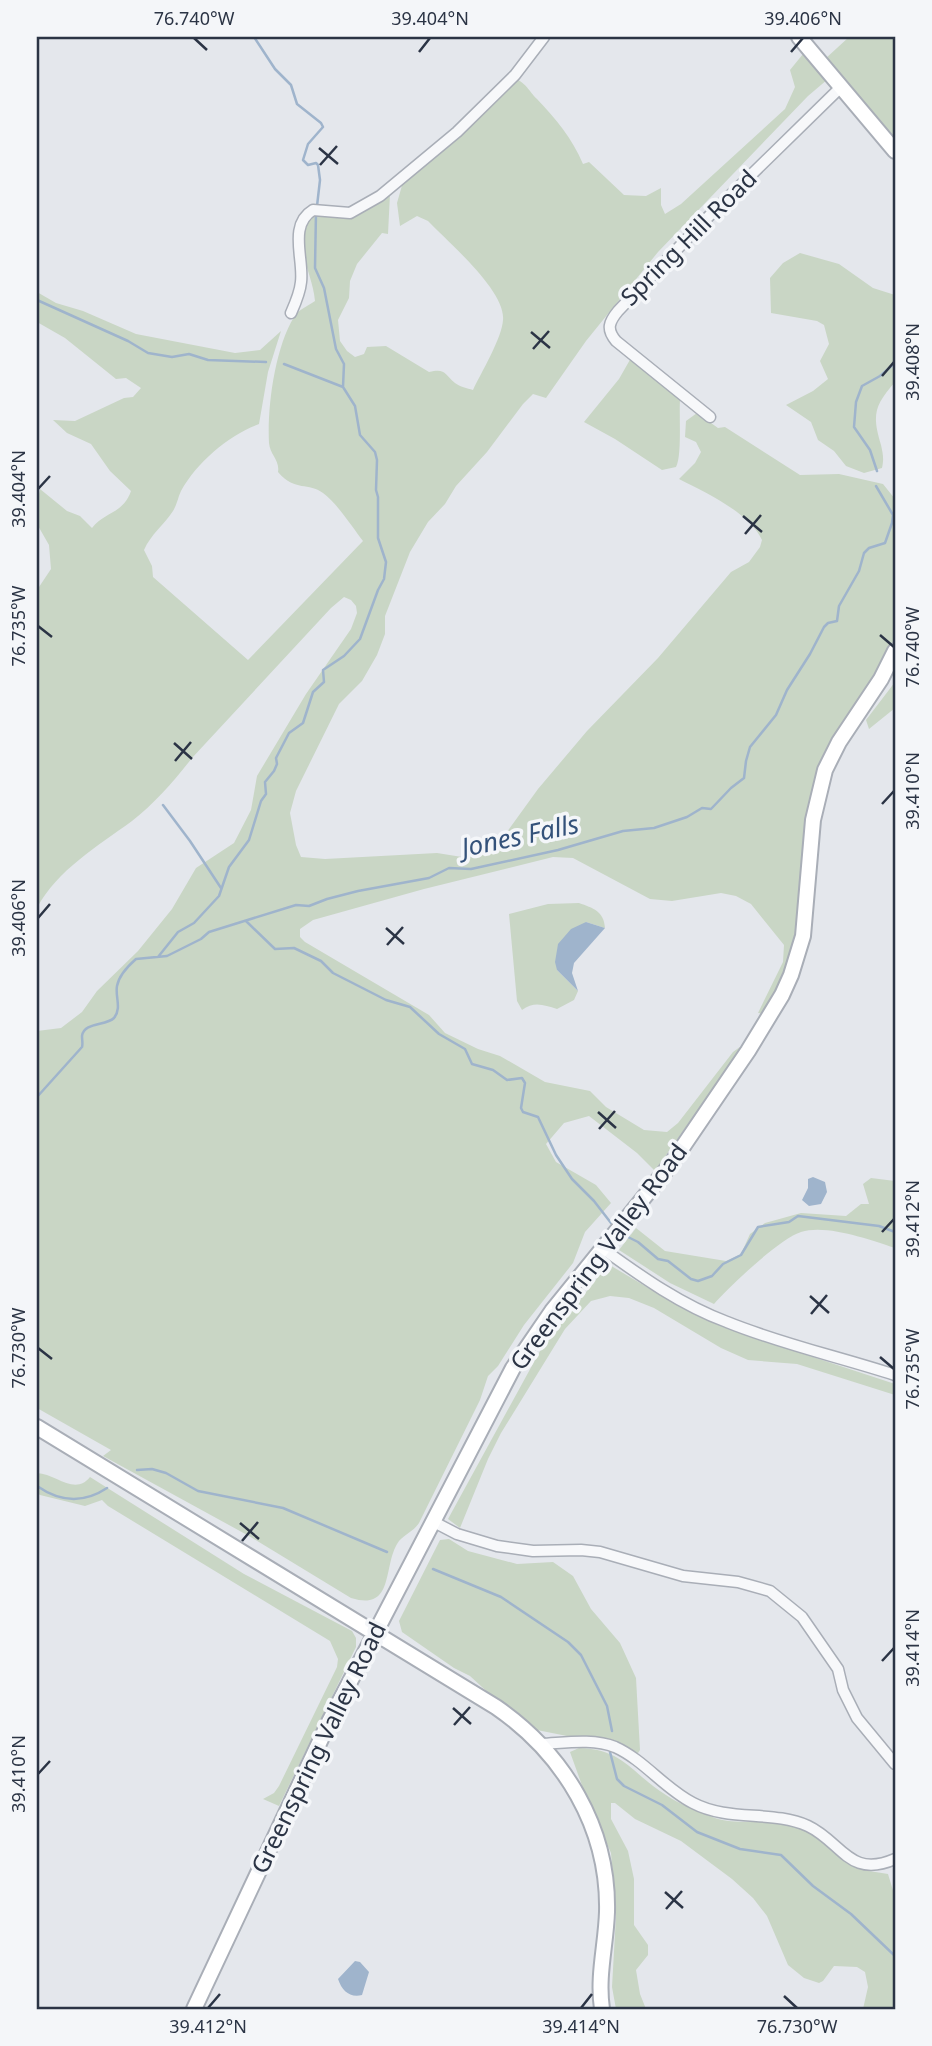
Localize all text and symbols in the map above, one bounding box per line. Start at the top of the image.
text: 76.740°W [154,6,235,30]
text: 39.404°N [391,6,469,30]
text: 39.406°N [764,6,842,30]
street label: Spring Hill Road [613,162,763,312]
text: 39.408°N [900,323,924,401]
text: 39.404°N [6,450,30,528]
text: 76.735°W [6,585,30,666]
text: 76.740°W [900,606,924,687]
text: 39.410°N [900,752,924,830]
water label: Jones Falls [453,805,582,866]
text: 39.406°N [6,879,30,957]
street label: Greenspring Valley Road [502,1136,694,1376]
text: 39.412°N [900,1180,924,1258]
text: 76.730°W [6,1307,30,1388]
text: 76.735°W [900,1328,924,1409]
text: 39.414°N [900,1609,924,1687]
street label: Greenspring Valley Road [242,1616,393,1879]
text: 39.410°N [6,1735,30,1813]
text: 39.412°N [169,2014,247,2038]
text: 39.414°N [542,2014,620,2038]
text: 76.730°W [757,2014,838,2038]

